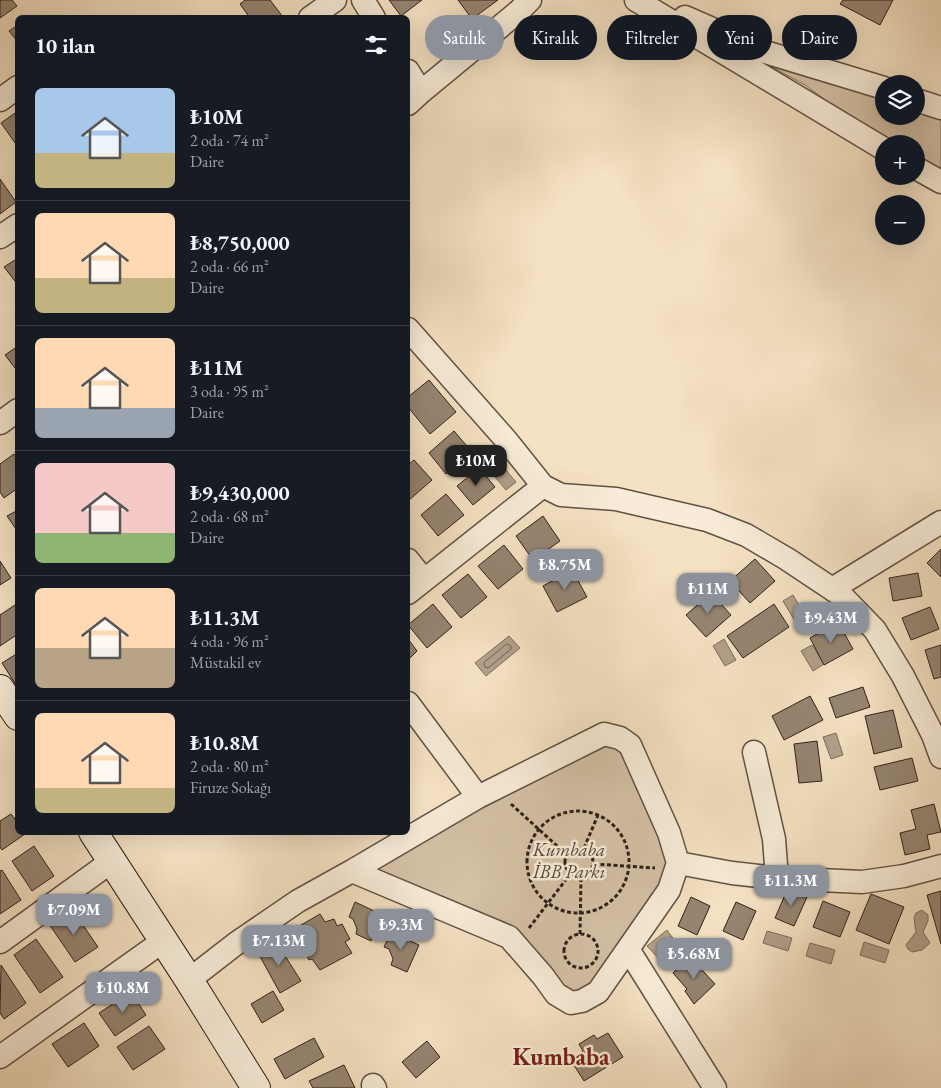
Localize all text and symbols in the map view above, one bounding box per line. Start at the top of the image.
chip: Satılık [425,15,504,60]
chip: Kiralık [514,15,597,60]
chip: Filtreler [607,15,697,60]
chip: Yeni [707,15,772,60]
chip: Daire [782,15,857,60]
icon: filters [362,31,390,59]
text: 10 ilan [35,32,95,59]
map controls [875,75,925,245]
button: layers [875,75,925,125]
text: ₺10M [190,103,243,130]
icon: home [75,108,135,168]
text: 2 oda · 74 m² [190,130,269,151]
button: + [875,135,925,185]
text: Daire [190,151,224,172]
button: − [875,195,925,245]
text: ₺8,750,000 [190,229,290,256]
icon: home [75,233,135,293]
text: 2 oda · 66 m² [190,256,269,277]
text: Daire [190,277,224,298]
text: ₺11M [190,354,243,381]
icon: home [75,358,135,418]
text: 3 oda · 95 m² [190,381,269,402]
text: Daire [190,402,224,423]
pin: ₺10M [446,444,506,487]
text: ₺10M [456,450,496,471]
text: ₺9,430,000 [190,479,290,506]
icon: home [75,483,135,543]
text: 2 oda · 68 m² [190,506,269,527]
text: Daire [190,527,224,548]
pin: ₺8.75M [524,548,606,591]
text: ₺8.75M [539,554,591,575]
pin: ₺11M [678,572,738,615]
text: ₺11M [688,578,728,599]
pin: ₺9.43M [790,602,872,644]
text: ₺11.3M [190,604,259,631]
text: ₺9.43M [805,607,857,628]
icon: home [75,608,135,668]
text: 4 oda · 96 m² [190,631,269,652]
text: Müstakil ev [190,652,261,673]
text: ₺10.8M [190,729,259,756]
icon: home [75,733,135,793]
text: 2 oda · 80 m² [190,756,269,777]
text: Firuze Sokağı [190,777,271,798]
park label: Kumbaba İBB Parkı [532,837,605,884]
pin: ₺11.3M [750,864,832,907]
text: ₺11.3M [765,870,817,891]
pin: ₺7.09M [33,894,115,936]
text: ₺7.09M [48,899,100,920]
pin: ₺9.3M [366,908,436,951]
text: ₺9.3M [379,914,423,935]
pin: ₺7.13M [238,924,320,967]
text: ₺7.13M [253,930,305,951]
pin: ₺5.68M [653,938,735,980]
text: ₺5.68M [668,943,720,964]
pin: ₺10.8M [82,972,164,1014]
text: ₺10.8M [97,977,149,998]
district label: Kumbaba [513,1041,610,1072]

